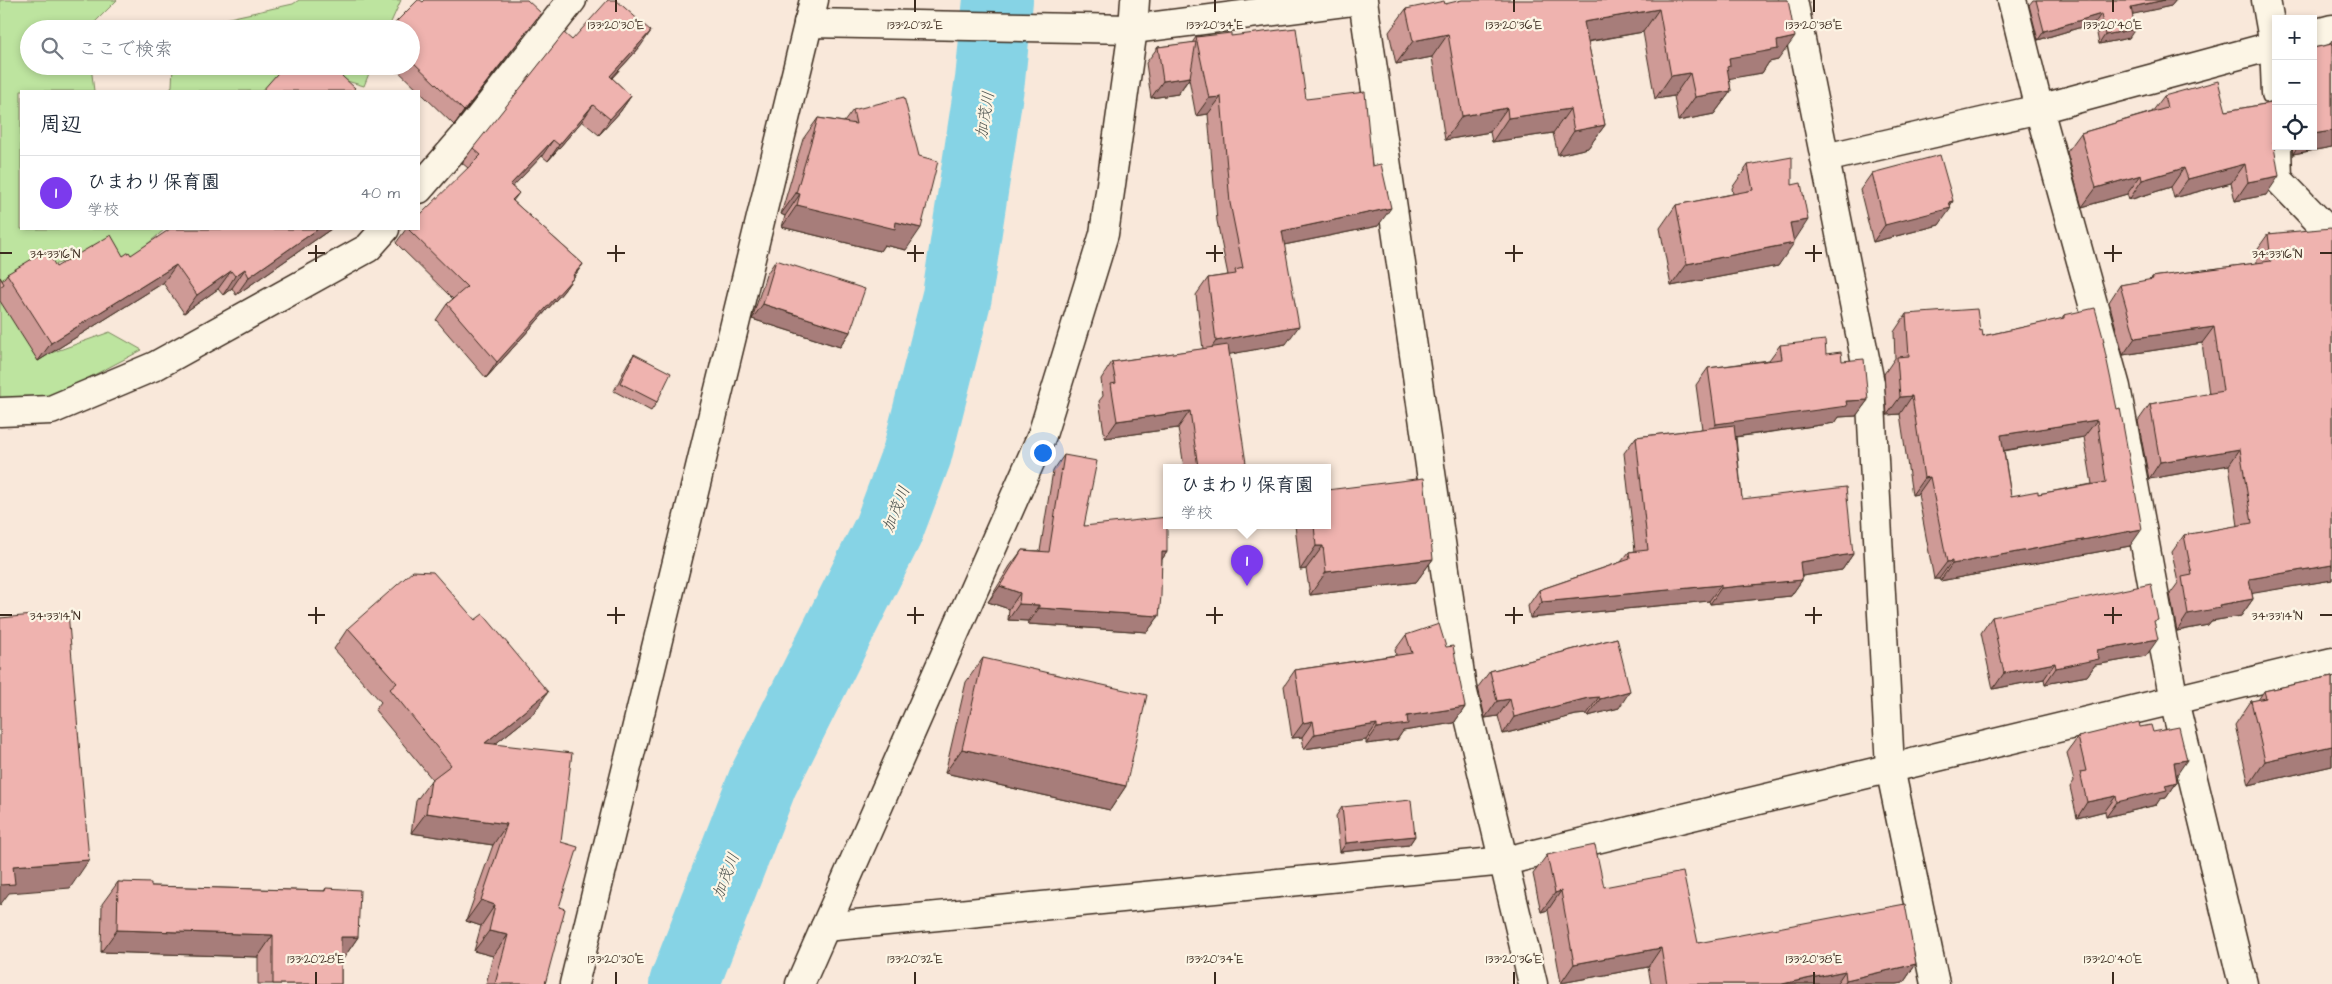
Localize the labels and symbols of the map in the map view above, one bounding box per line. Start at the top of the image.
text: 133°20'30"E [588,17,644,34]
text: 133°20'32"E [887,17,943,34]
text: 133°20'34"E [1187,17,1243,34]
text: 133°20'36"E [1486,17,1542,34]
text: 133°20'38"E [1786,17,1842,34]
text: 133°20'40"E [2084,17,2142,34]
water label: 加茂川 [970,90,1000,140]
text: 34°33'16"N [30,246,81,263]
text: 34°33'16"N [2252,246,2303,263]
your location [1030,440,1056,466]
water label: 加茂川 [877,483,915,535]
pin: 1 [1231,545,1263,586]
text: 34°33'14"N [29,608,81,625]
text: 34°33'14"N [2251,608,2303,625]
water label: 加茂川 [707,850,745,902]
text: 133°20'28"E [287,951,345,968]
text: 133°20'30"E [588,951,644,968]
text: 133°20'32"E [887,951,943,968]
text: 133°20'34"E [1187,951,1243,968]
text: 133°20'36"E [1486,951,1542,968]
text: 133°20'38"E [1786,951,1842,968]
text: 133°20'40"E [2084,951,2142,968]

